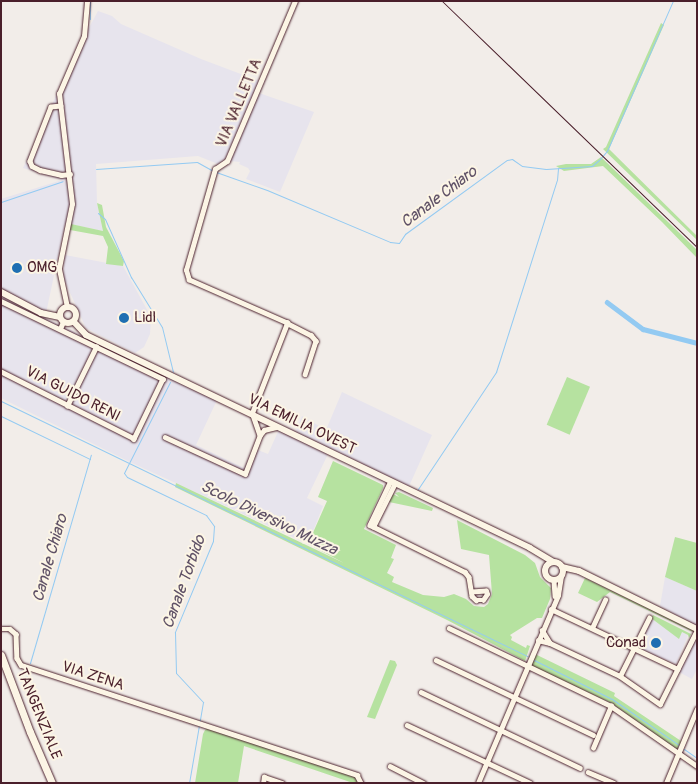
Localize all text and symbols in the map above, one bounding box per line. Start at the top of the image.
street label: VIA VALLETTA [212,56,266,150]
water label: Canale Chiaro [397,162,481,232]
place label: OMG [27,259,57,277]
marker: OMG [11,262,23,274]
place label: Lidl [134,309,156,327]
marker: Lidl [118,312,130,324]
street label: VIA GUIDO RENI [23,362,123,426]
street label: VIA EMILIA OVEST [245,390,359,458]
water label: Scolo Diversivo Muzza [198,477,340,559]
water label: Canale Chiaro [28,512,72,604]
water label: Canale Torbido [158,533,210,631]
place label: Conad [606,634,646,652]
marker: Conad [650,637,662,649]
street label: VIA ZENA [60,657,126,695]
street label: TANGENZIALE [13,666,65,762]

